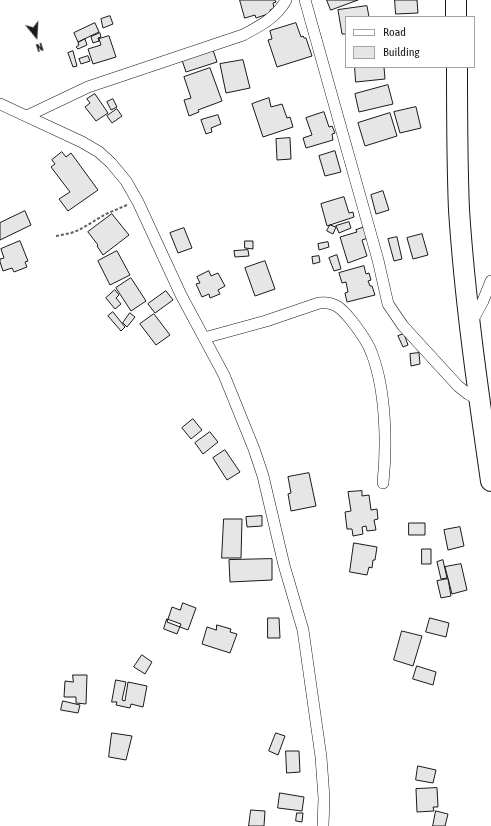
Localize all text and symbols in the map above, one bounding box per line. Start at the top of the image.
north arrow [16,16,56,56]
legend [345,16,475,68]
text: Road [383,25,406,39]
text: N [35,41,45,54]
text: Building [383,45,420,59]

